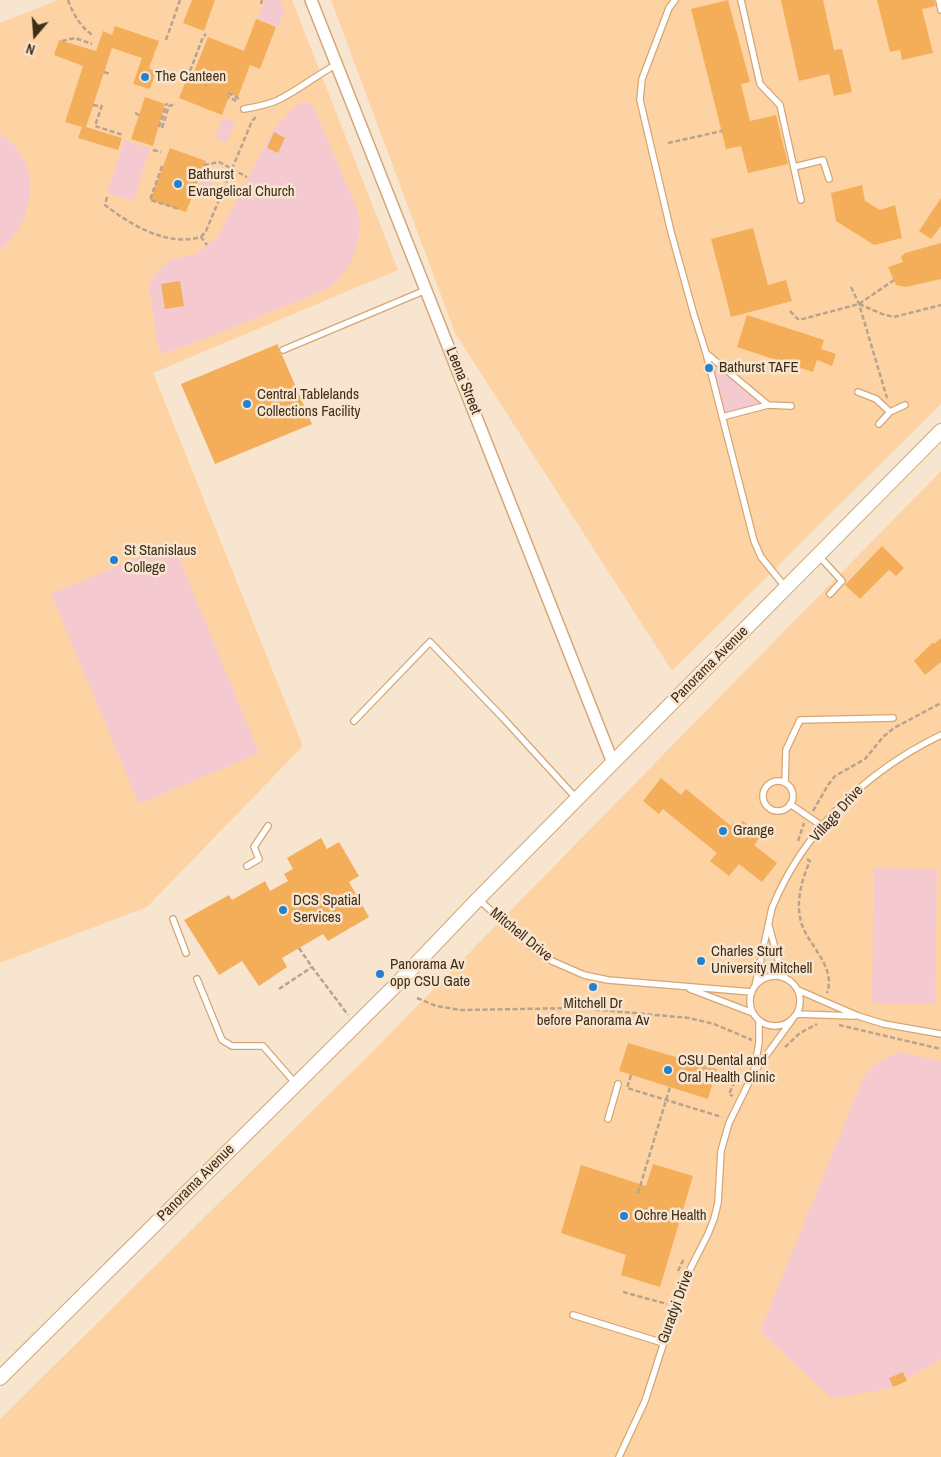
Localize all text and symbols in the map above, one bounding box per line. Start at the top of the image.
north arrow [10,10,60,60]
text: N [24,39,37,59]
place label: The Canteen [155,68,226,86]
marker: The Canteen [139,71,151,83]
place label: Bathurst Evangelical Church [188,166,295,201]
marker: Bathurst Evangelical Church [172,178,184,190]
street label: Leena Street [441,345,485,417]
place label: Bathurst TAFE [719,359,799,377]
marker: Bathurst TAFE [703,362,715,374]
place label: Central Tablelands Collections Facility [257,386,360,421]
marker: Central Tablelands Collections Facility [241,398,253,410]
place label: St Stanislaus College [124,542,196,577]
marker: St Stanislaus College [108,554,120,566]
street label: Panorama Avenue [668,623,752,707]
street label: Village Drive [807,782,867,846]
place label: Grange [733,822,774,840]
marker: Grange [717,825,729,837]
place label: DCS Spatial Services [293,892,361,927]
marker: DCS Spatial Services [277,904,289,916]
street label: Mitchell Drive [486,904,556,966]
place label: Charles Sturt University Mitchell [711,943,812,978]
marker: Charles Sturt University Mitchell [695,955,707,967]
place label: Panorama Av opp CSU Gate [390,956,470,991]
marker: Panorama Av opp CSU Gate [374,968,386,980]
marker: Mitchell Dr before Panorama Av [587,981,599,993]
place label: Mitchell Dr before Panorama Av [537,995,649,1030]
place label: CSU Dental and Oral Health Clinic [678,1052,775,1087]
marker: CSU Dental and Oral Health Clinic [662,1064,674,1076]
street label: Panorama Avenue [154,1141,238,1225]
place label: Ochre Health [634,1207,706,1225]
marker: Ochre Health [618,1210,630,1222]
street label: Guradyi Drive [654,1268,698,1346]

